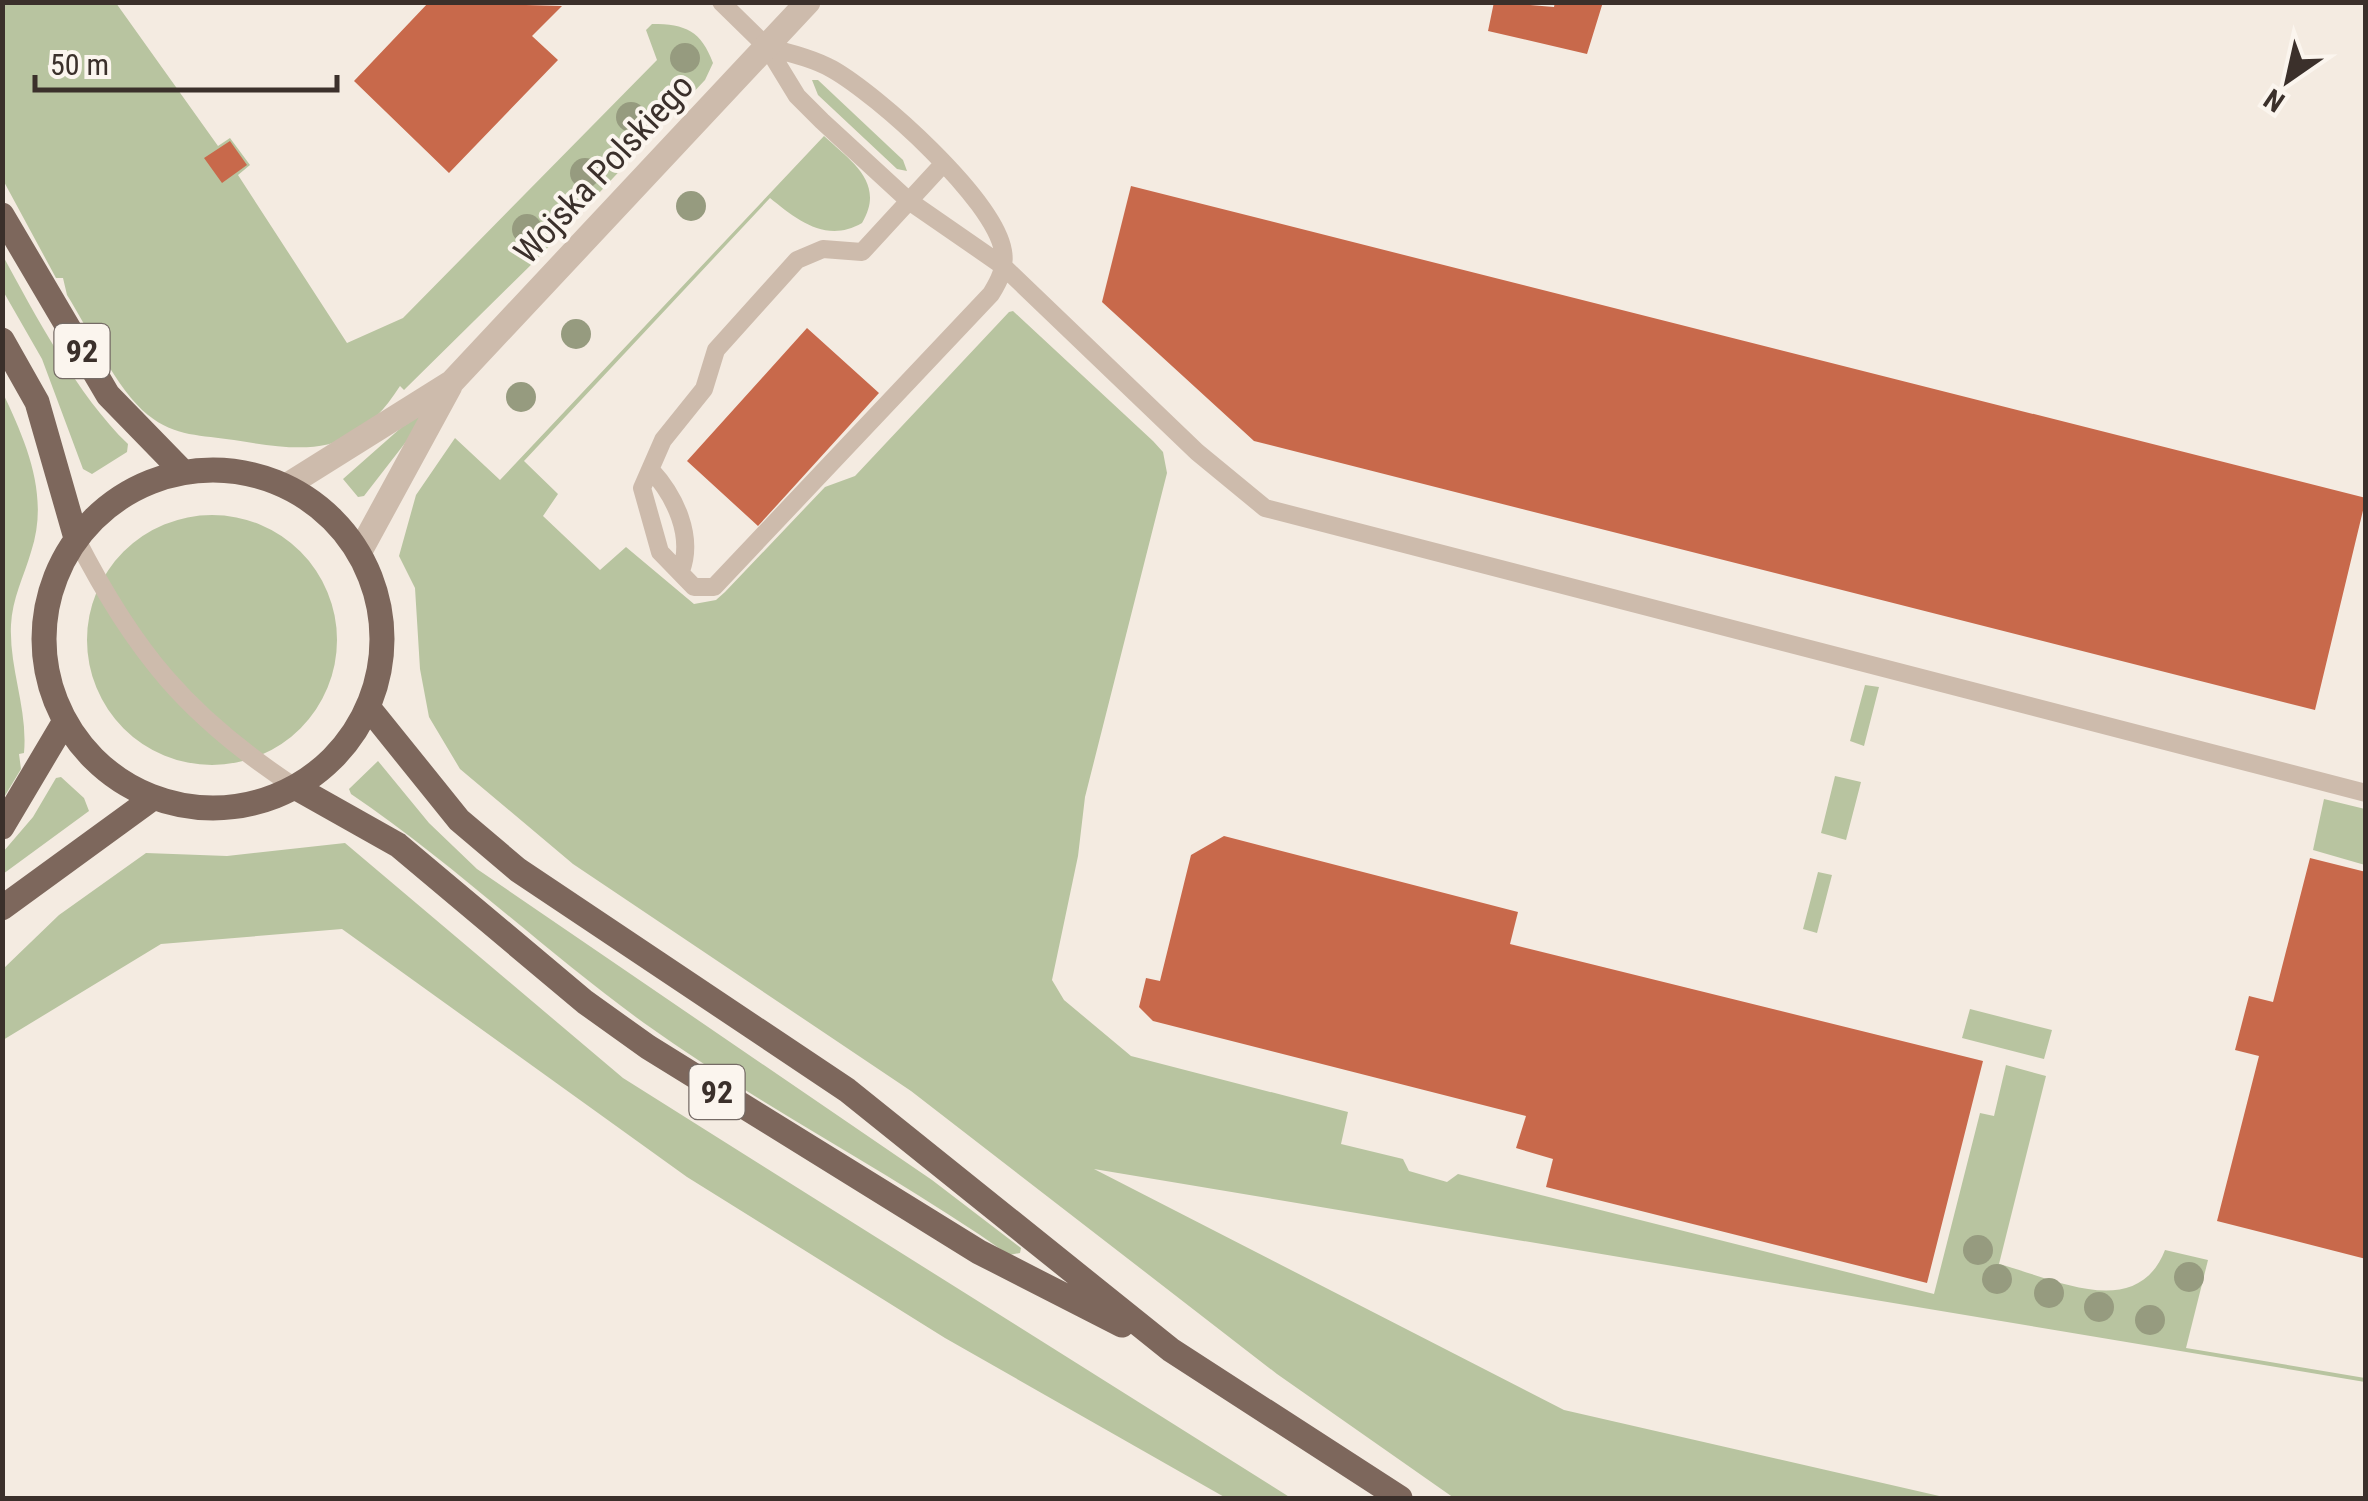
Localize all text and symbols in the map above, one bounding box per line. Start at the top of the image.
scale bar [35,30,338,92]
north arrow [2238,30,2338,130]
text: 50 m [50,47,109,82]
street label: Wojska Polskiego [506,66,702,272]
text: N [2258,82,2291,119]
road number: 92 [54,324,110,378]
road number: 92 [690,1065,744,1119]

